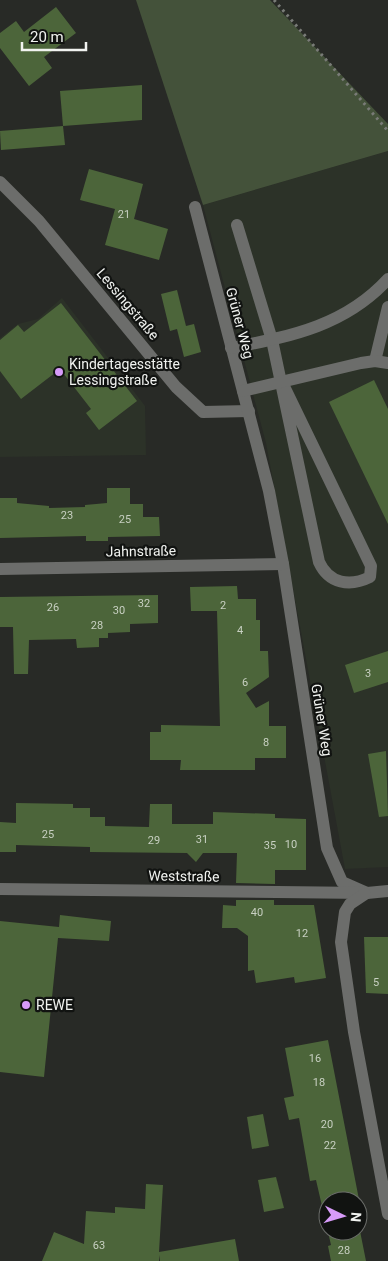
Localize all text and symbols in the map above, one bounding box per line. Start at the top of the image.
scale bar [22,20,86,52]
text: 20 m [30,28,64,46]
house number: 21 [118,208,130,221]
street label: Lessingstraße [94,265,162,343]
street label: Grüner Weg [223,286,257,360]
place label: Kindertagesstätte Lessingstraße [69,356,180,388]
marker: Kindertagesstätte Lessingstraße [53,366,65,378]
house number: 23 [61,509,73,522]
house number: 25 [119,513,131,526]
street label: Jahnstraße [106,542,176,560]
house number: 32 [138,597,150,610]
house number: 2 [220,599,226,612]
house number: 26 [47,601,59,614]
house number: 30 [113,604,125,617]
house number: 28 [91,619,103,632]
house number: 4 [237,624,243,637]
house number: 3 [365,667,371,680]
house number: 6 [242,676,248,689]
street label: Grüner Weg [308,683,336,757]
house number: 8 [263,736,269,749]
house number: 25 [42,828,54,841]
house number: 31 [196,833,208,846]
house number: 29 [148,834,160,847]
house number: 10 [285,838,297,851]
house number: 35 [264,839,276,852]
street label: Weststraße [148,867,220,885]
house number: 40 [251,906,263,919]
house number: 12 [296,927,308,940]
house number: 5 [373,976,379,989]
place label: REWE [36,997,73,1013]
marker: REWE [20,999,32,1011]
house number: 16 [309,1052,321,1065]
house number: 18 [313,1076,325,1089]
house number: 20 [321,1118,333,1131]
house number: 22 [324,1139,336,1152]
north arrow [318,1191,368,1241]
text: N [348,1212,364,1223]
house number: 63 [93,1239,105,1252]
house number: 28 [338,1244,350,1257]

